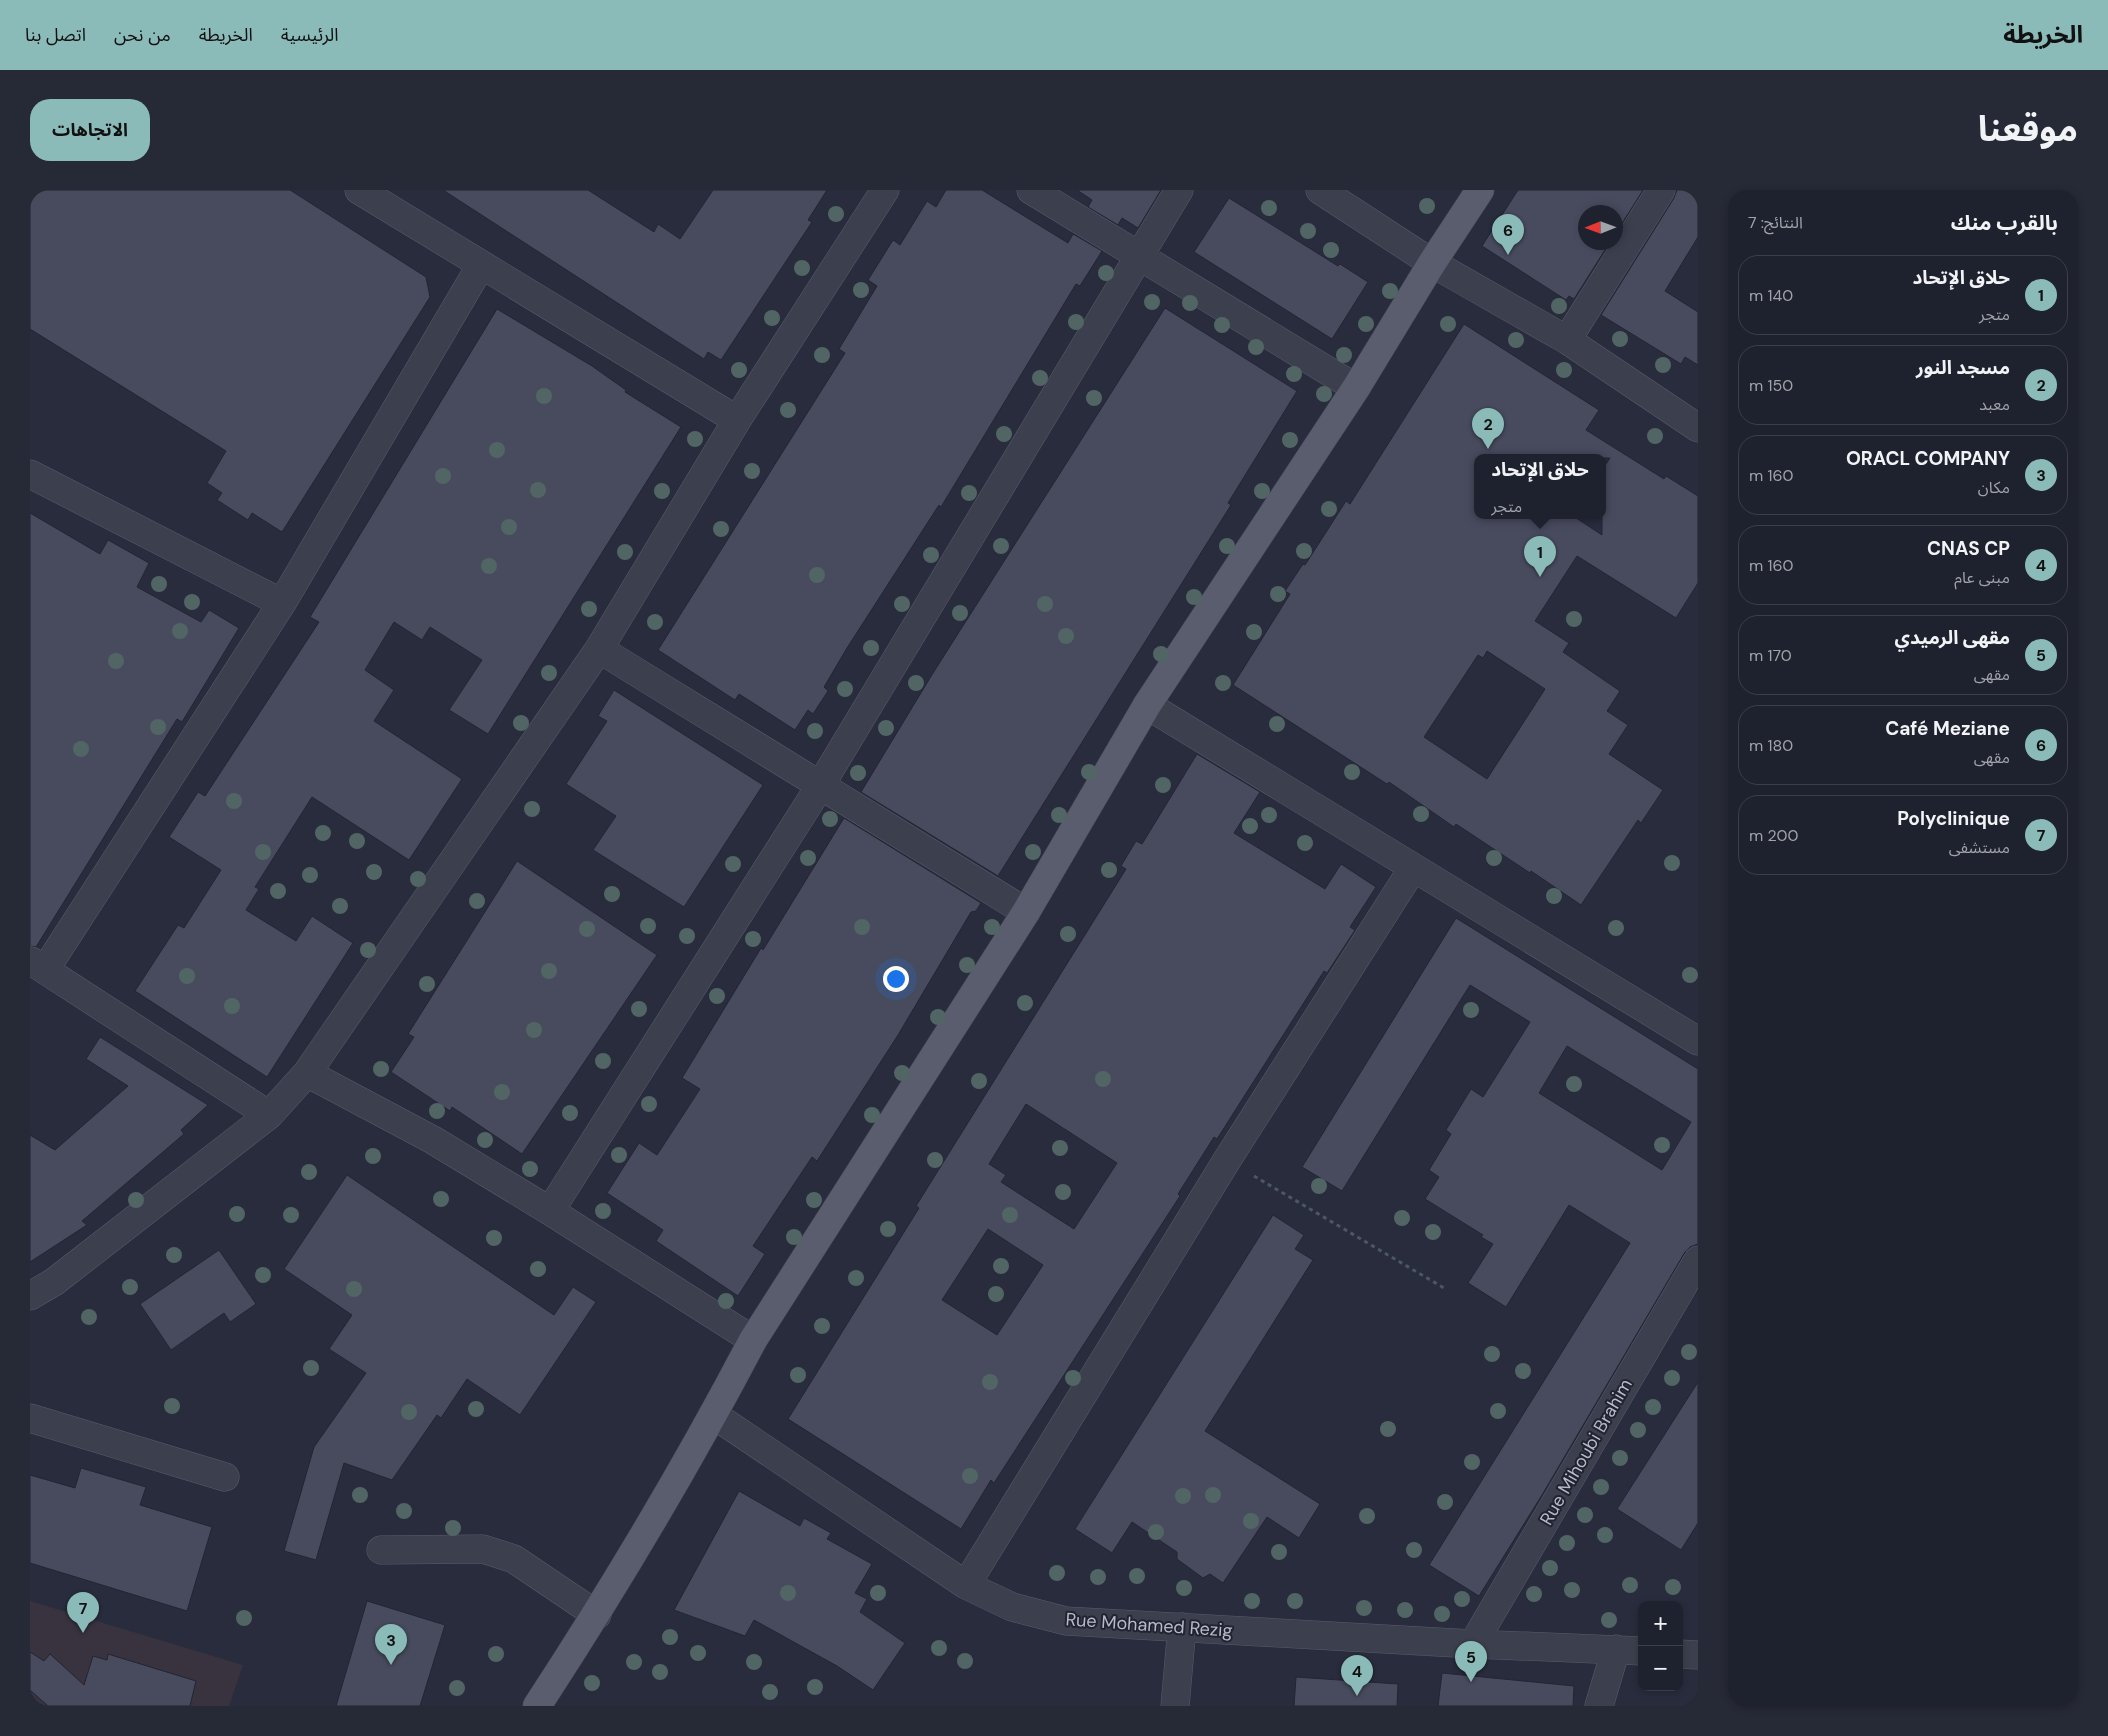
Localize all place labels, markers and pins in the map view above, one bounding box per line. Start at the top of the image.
pin: 6 [1492,214,1524,255]
pin: 2 [1472,408,1504,449]
pin: 1 [1524,536,1556,577]
pin: 7 [67,1592,99,1633]
pin: 3 [375,1624,407,1665]
pin: 5 [1455,1641,1487,1682]
pin: 4 [1341,1655,1373,1696]

